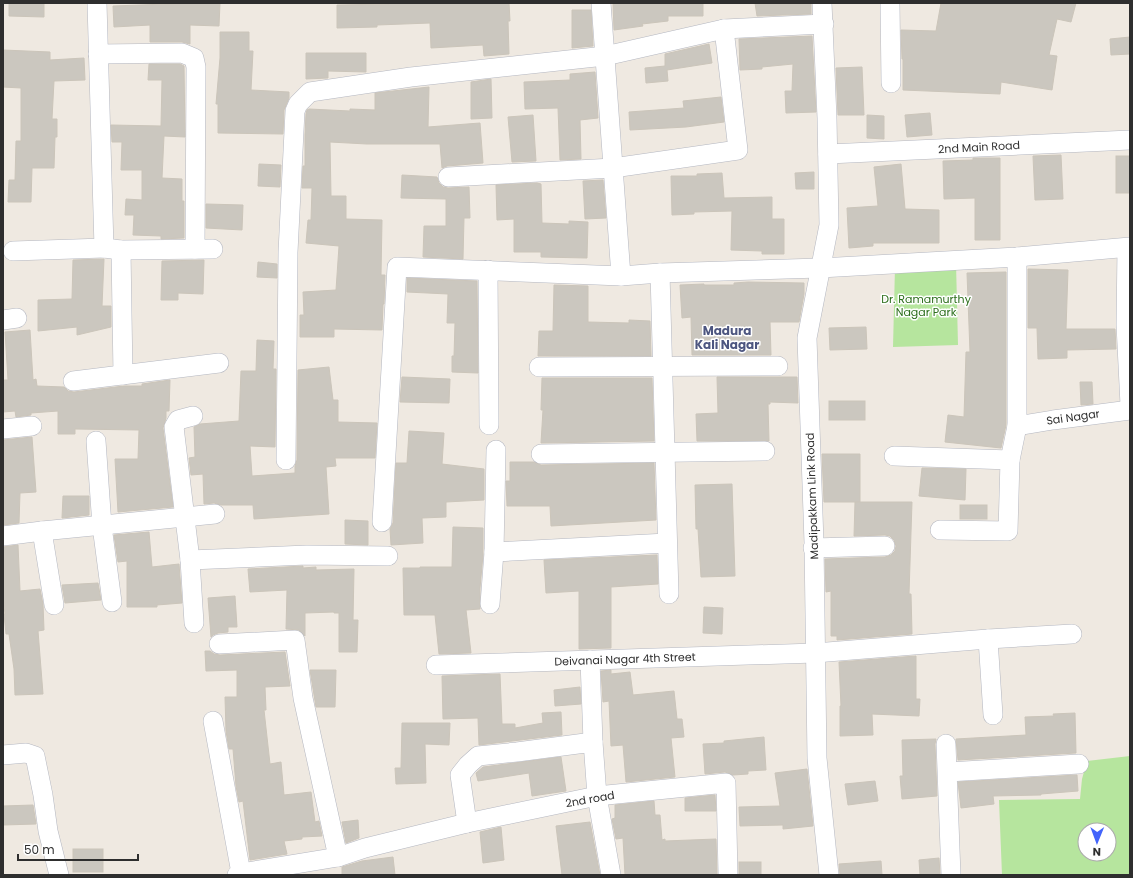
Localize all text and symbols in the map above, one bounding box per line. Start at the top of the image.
street label: 2nd Main Road [938,137,1020,157]
park label: Dr. Ramamurthy Nagar Park [881,291,972,320]
district label: Madura Kali Nagar [695,322,759,353]
street label: Sai Nagar [1045,405,1101,429]
street label: Madipakkam Link Road [802,432,822,560]
street label: Deivanai Nagar 4th Street [554,649,696,669]
street label: 2nd road [564,787,616,811]
north arrow [1077,822,1117,862]
scale bar [18,836,138,862]
text: 50 m [24,841,55,858]
text: N [1093,844,1101,860]

